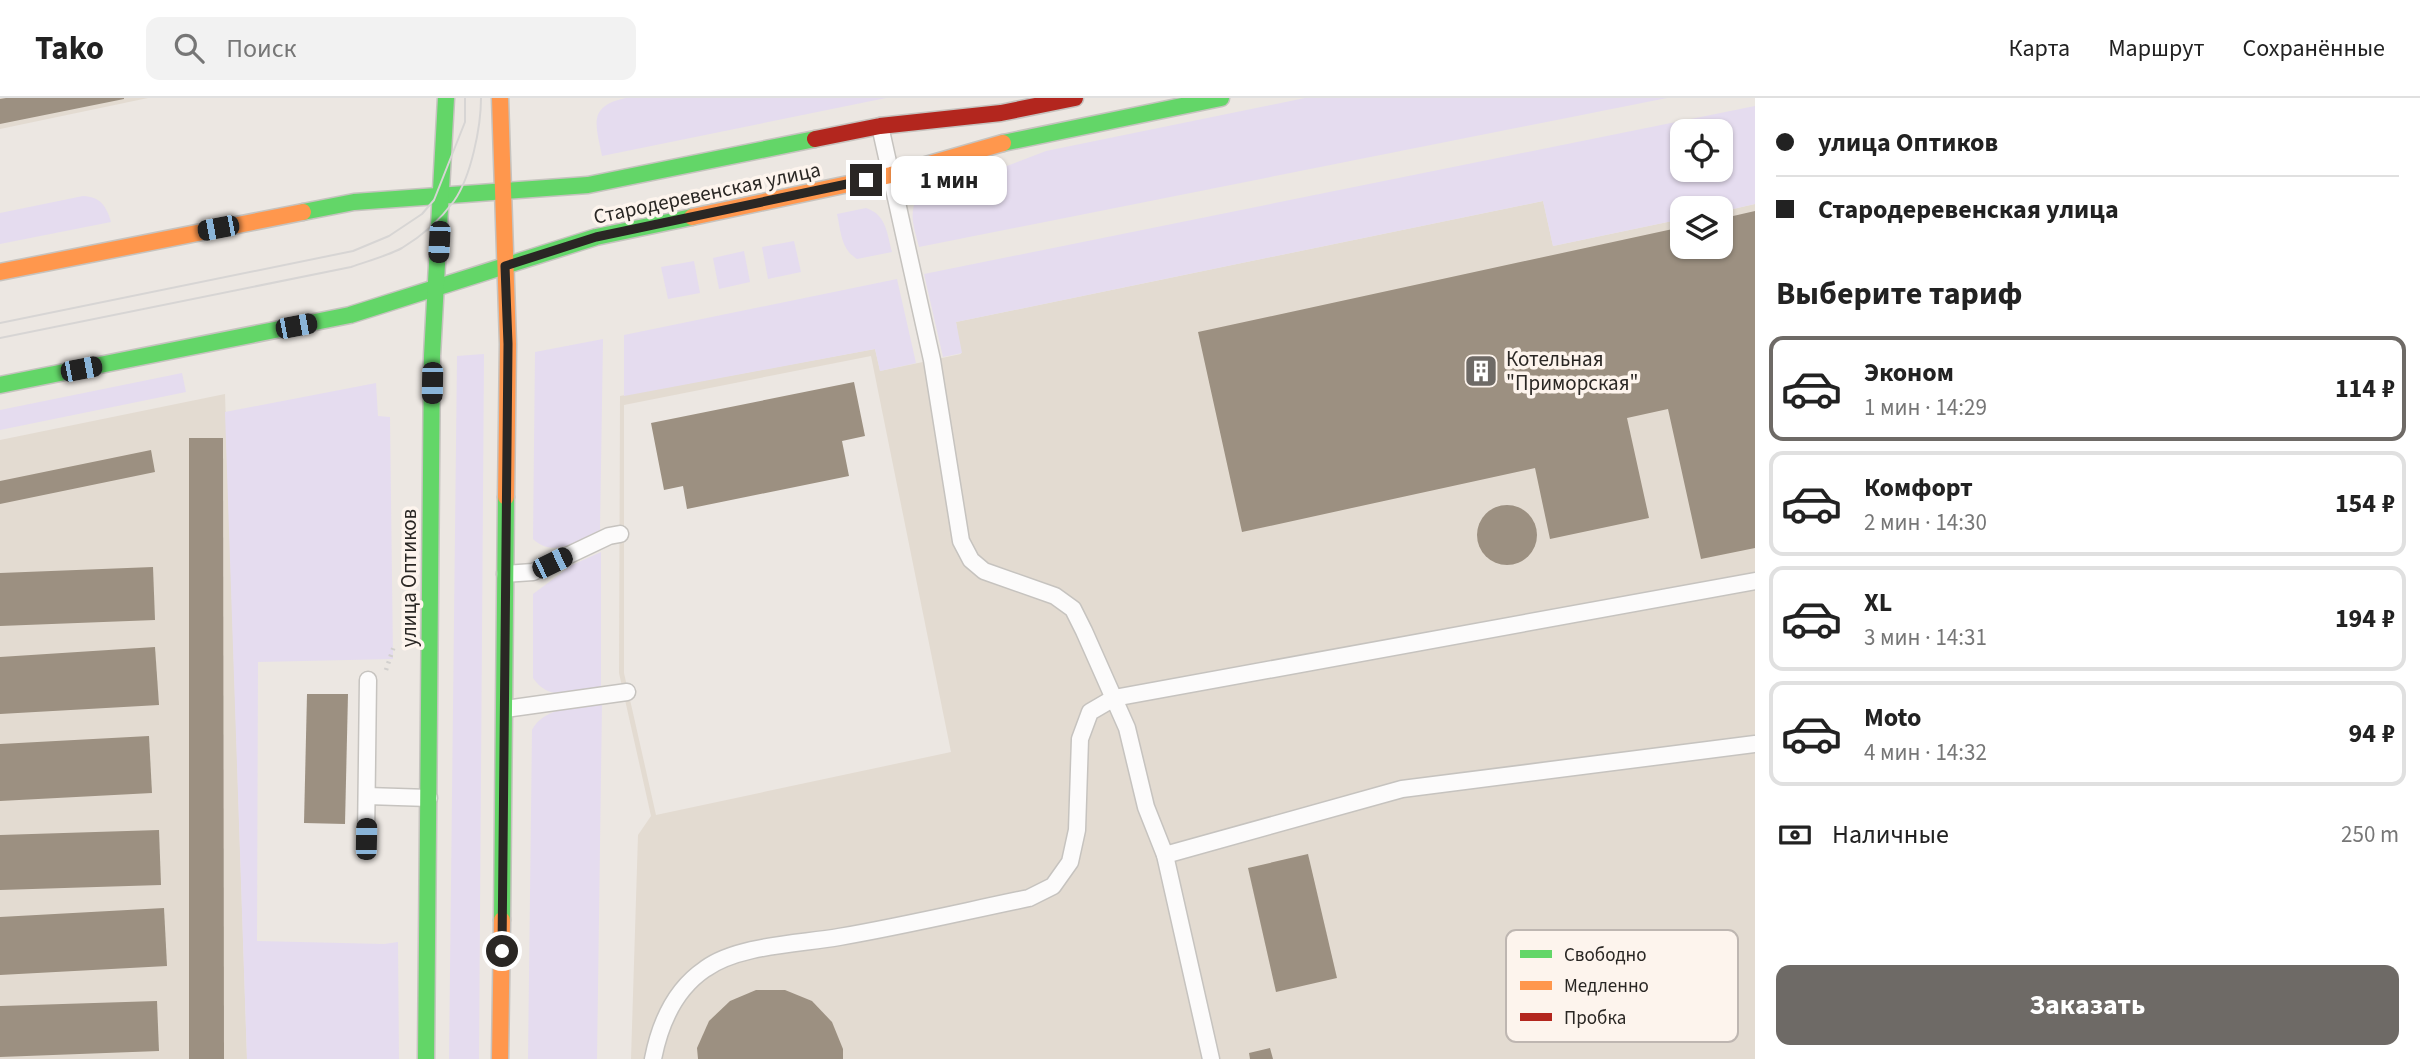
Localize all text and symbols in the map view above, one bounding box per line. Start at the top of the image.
search box [146,17,636,80]
text: Tako [35,25,104,72]
icon: search [170,29,208,67]
text: Поиск [226,30,296,67]
text: Карта [2009,31,2070,66]
text: Маршрут [2108,31,2204,66]
text: Сохранённые [2242,31,2385,66]
map controls [1670,119,1733,259]
button: locate [1670,119,1733,182]
text: улица Оптиков [1818,124,1998,161]
street label: Стародеревенская улица [591,154,823,232]
callout: 1 мин [890,155,1006,204]
route end [850,164,882,196]
text: 1 мин [920,164,978,197]
text: Стародеревенская улица [1818,191,2119,228]
button: layers [1670,196,1733,259]
car [196,214,241,242]
car [428,220,451,264]
text: Выберите тариф [1776,271,2023,317]
car [274,312,319,340]
place label: Котельная "Приморская" [1506,344,1638,398]
building icon: Котельная "Приморская" [1462,352,1500,390]
text: Эконом [1864,354,1954,391]
car [59,355,104,383]
icon: car [1780,357,1843,420]
car [422,362,443,404]
text: 114 ₽ [2335,370,2395,407]
text: 1 мин · 14:29 [1864,391,1987,424]
text: Комфорт [1864,469,1973,506]
icon: car [1780,472,1843,535]
text: 154 ₽ [2335,485,2395,522]
text: 2 мин · 14:30 [1864,506,1987,539]
street label: улица Оптиков [394,509,424,647]
car [529,544,576,582]
text: XL [1864,584,1892,621]
icon: car [1780,587,1843,650]
text: 194 ₽ [2335,600,2395,637]
text: 3 мин · 14:31 [1864,621,1987,654]
text: Moto [1864,699,1921,736]
icon: car [1780,702,1843,765]
text: 94 ₽ [2349,715,2395,752]
text: 4 мин · 14:32 [1864,736,1987,769]
icon: cash [1776,816,1814,854]
text: Наличные [1832,816,1949,853]
car [356,818,377,860]
text: 250 m [2341,818,2399,851]
legend [1506,930,1738,1042]
route start [486,935,518,967]
text: Свободно [1564,942,1647,969]
button: Заказать [1776,965,2399,1045]
text: Медленно [1564,973,1649,1000]
text: Пробка [1564,1005,1626,1032]

